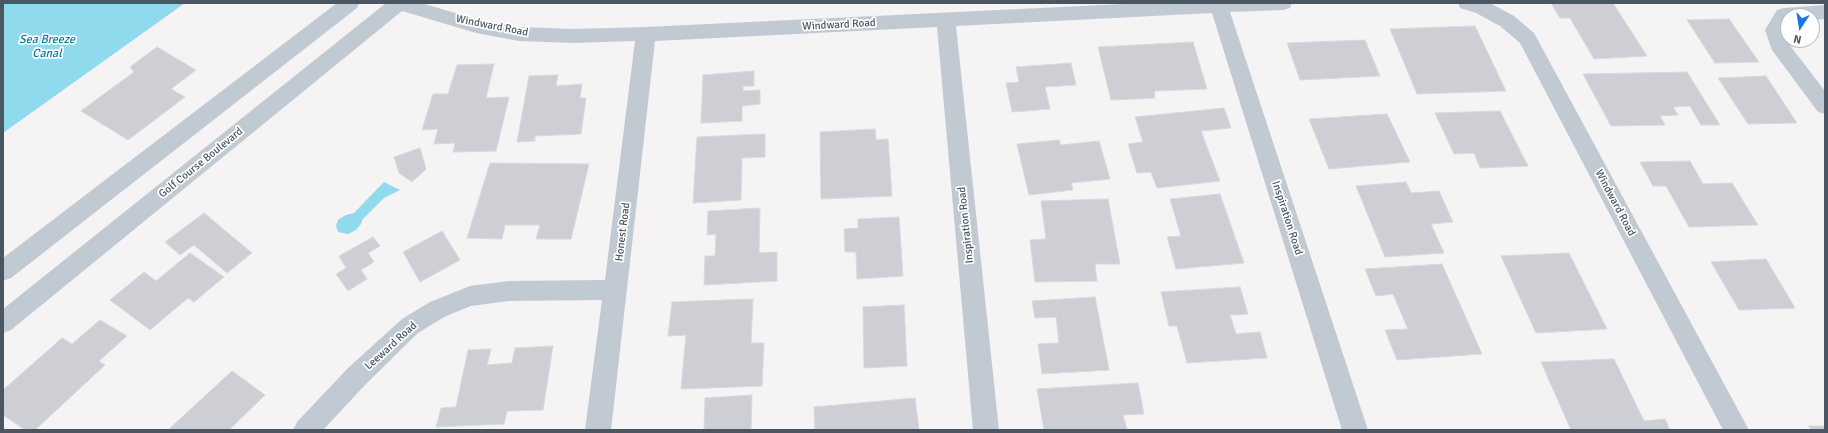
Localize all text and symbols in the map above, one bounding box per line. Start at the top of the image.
north arrow [1780,8,1820,48]
street label: Windward Road [455,13,529,39]
street label: Windward Road [802,16,876,34]
text: N [1793,32,1803,46]
water label: Sea Breeze Canal [19,33,75,61]
street label: Golf Course Boulevard [156,125,246,201]
street label: Windward Road [1592,168,1638,238]
street label: Inspiration Road [1269,179,1305,257]
street label: Inspiration Road [955,186,977,264]
street label: Honest Road [613,202,633,262]
street label: Leeward Road [362,319,420,373]

